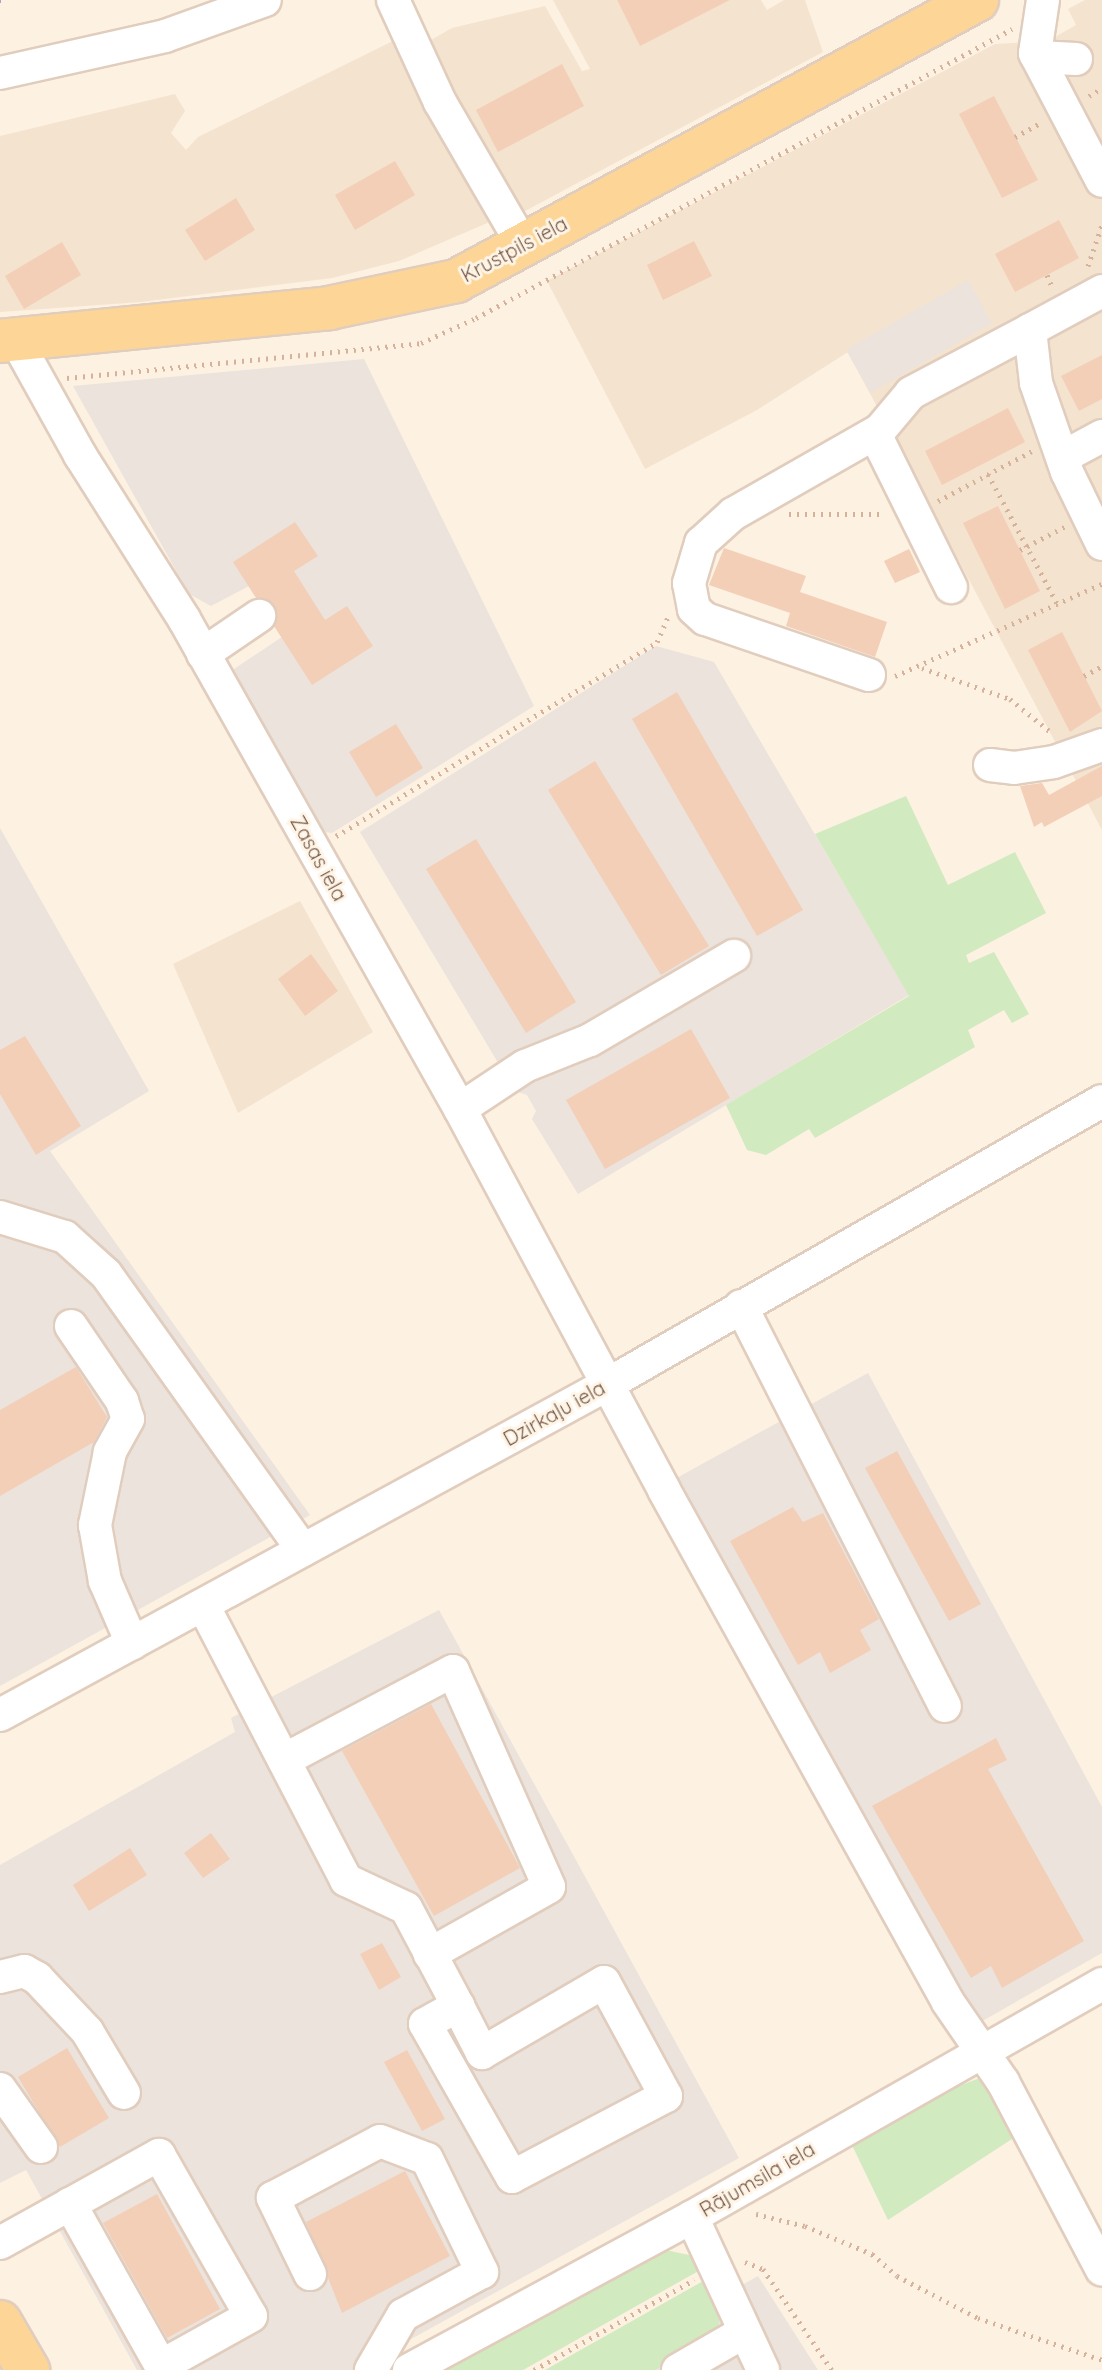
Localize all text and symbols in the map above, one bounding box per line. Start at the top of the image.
street label: Krustpils iela [457,211,571,287]
street label: Zasas iela [286,811,352,905]
street label: Dzirkaļu iela [499,1375,609,1451]
street label: Rājumsila iela [695,2136,819,2222]

